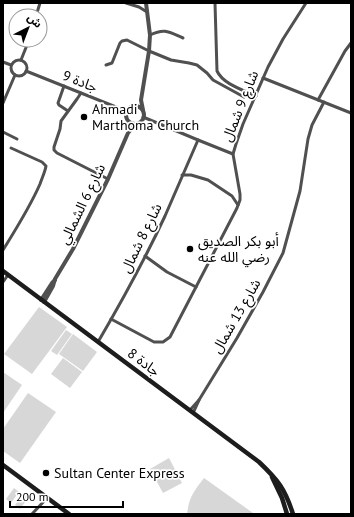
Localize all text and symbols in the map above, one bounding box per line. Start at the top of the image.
north arrow [8,8,48,48]
text: ش [24,10,45,31]
street label: جادة 9 [60,66,100,96]
street label: شارع 9 شمال [218,68,264,145]
place label: Ahmadi Marthoma Church [92,100,199,134]
marker: Ahmadi Marthoma Church [79,112,89,122]
street label: شارع 6 الشمالي [55,161,111,248]
street label: شارع 8 شمال [116,200,167,277]
place label: أبو بكر الصديق رضي الله عنه [198,232,279,268]
marker: أبو بكر الصديق رضي الله عنه [185,244,195,254]
street label: شارع 13 شمال [207,276,266,357]
street label: جادة 8 [124,344,164,380]
place label: Sultan Center Express [54,464,185,482]
marker: Sultan Center Express [41,468,51,478]
scale bar [10,483,123,509]
text: 200 m [16,489,49,504]

